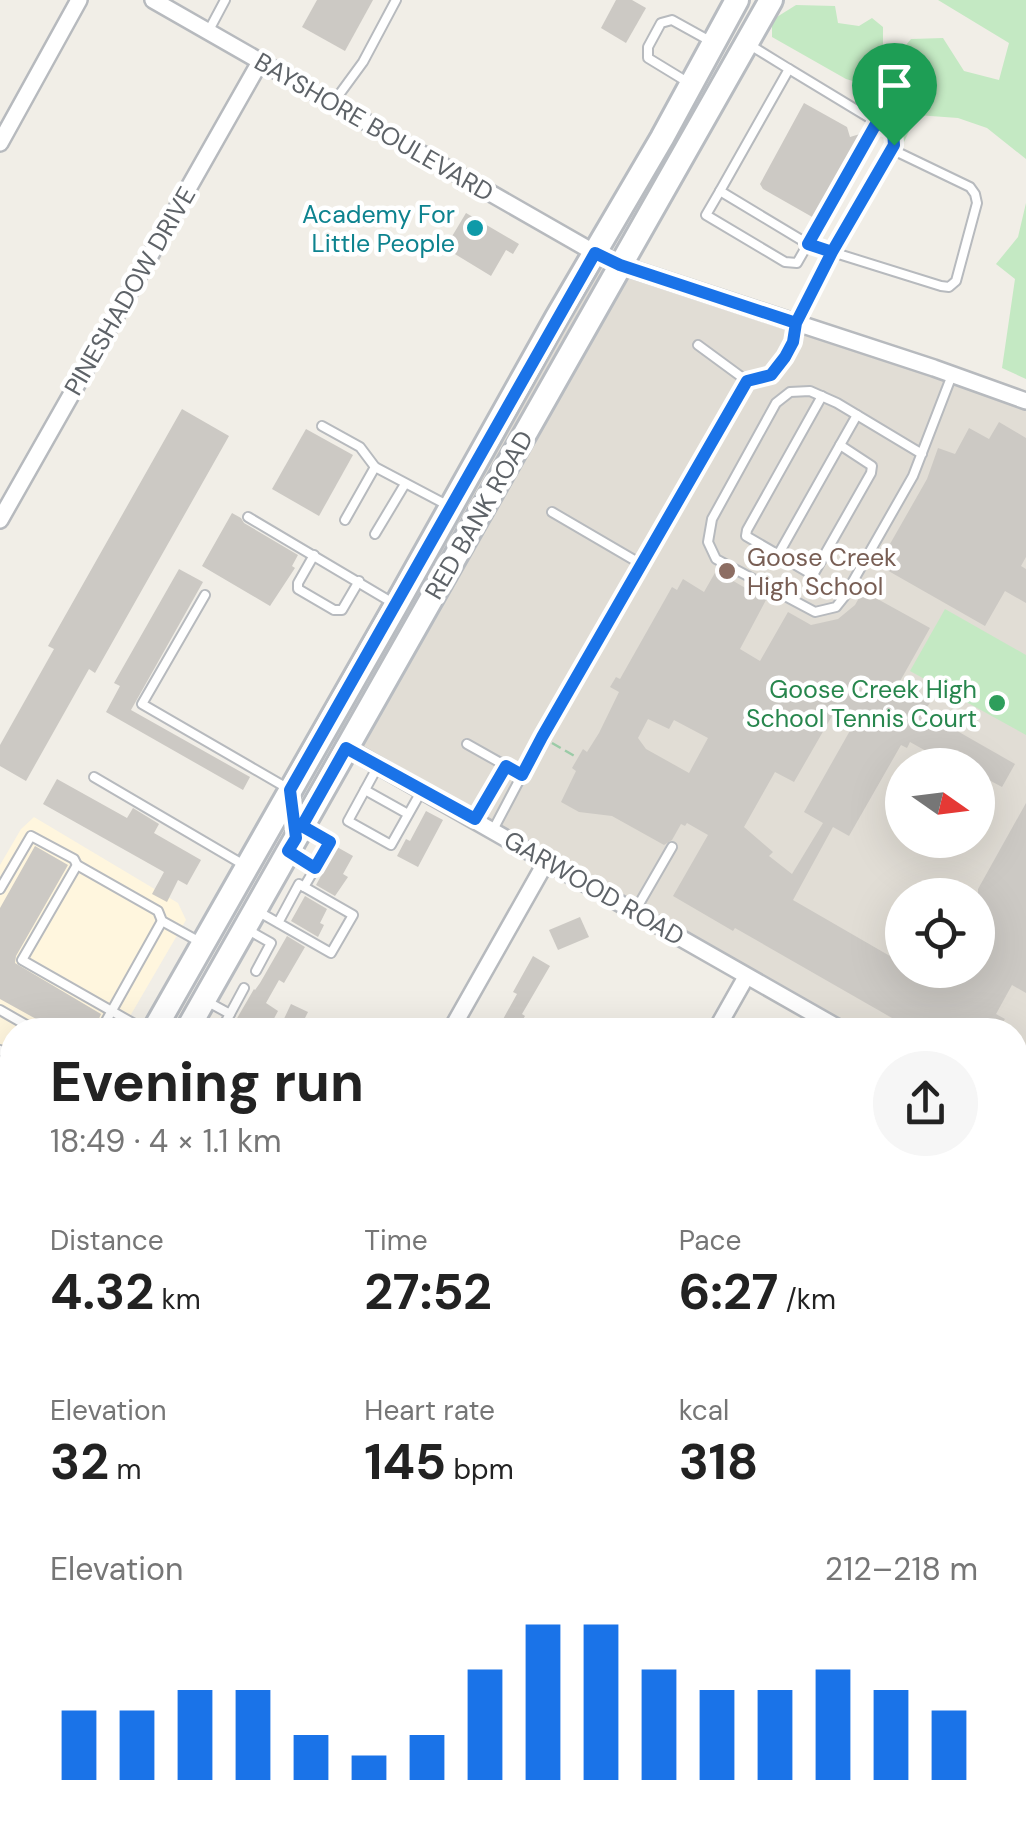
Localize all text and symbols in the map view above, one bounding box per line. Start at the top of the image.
pin [852,43,937,146]
street label: BAYSHORE BOULEVARD [249,45,499,209]
icon: arrive [867,58,922,113]
street label: PINESHADOW DRIVE [57,181,203,401]
place label: Academy For Little People [302,198,455,260]
marker: Academy For Little People [464,217,486,239]
street label: RED BANK ROAD [417,425,541,605]
place label: Goose Creek High School [747,541,897,603]
marker: Goose Creek High School [716,560,738,582]
place label: Goose Creek High School Tennis Court [746,673,977,735]
marker: Goose Creek High School Tennis Court [986,692,1008,714]
north arrow [885,748,995,858]
map controls [885,748,995,988]
street label: GARWOOD ROAD [498,823,690,953]
button: locate [885,878,995,988]
text: Evening run [50,1046,364,1118]
button: share [873,1051,978,1156]
text: 18:49 · 4 × 1.1 km [50,1120,282,1162]
text: Distance [50,1222,164,1259]
text: Time [364,1222,428,1259]
text: Pace [679,1222,741,1259]
text: 4.32 [50,1259,154,1325]
text: 27:52 [364,1259,492,1325]
text: 6:27 [679,1259,778,1325]
text: km [154,1281,201,1318]
text: /km [778,1281,836,1318]
text: Elevation [50,1392,167,1429]
text: Heart rate [364,1392,495,1429]
text: kcal [679,1392,729,1429]
text: 32 [50,1429,109,1495]
text: 145 [364,1429,446,1495]
text: 318 [679,1429,758,1495]
text: m [109,1451,141,1488]
text: bpm [446,1451,514,1488]
text: Elevation [50,1548,183,1590]
text: 212–218 m [825,1548,978,1590]

